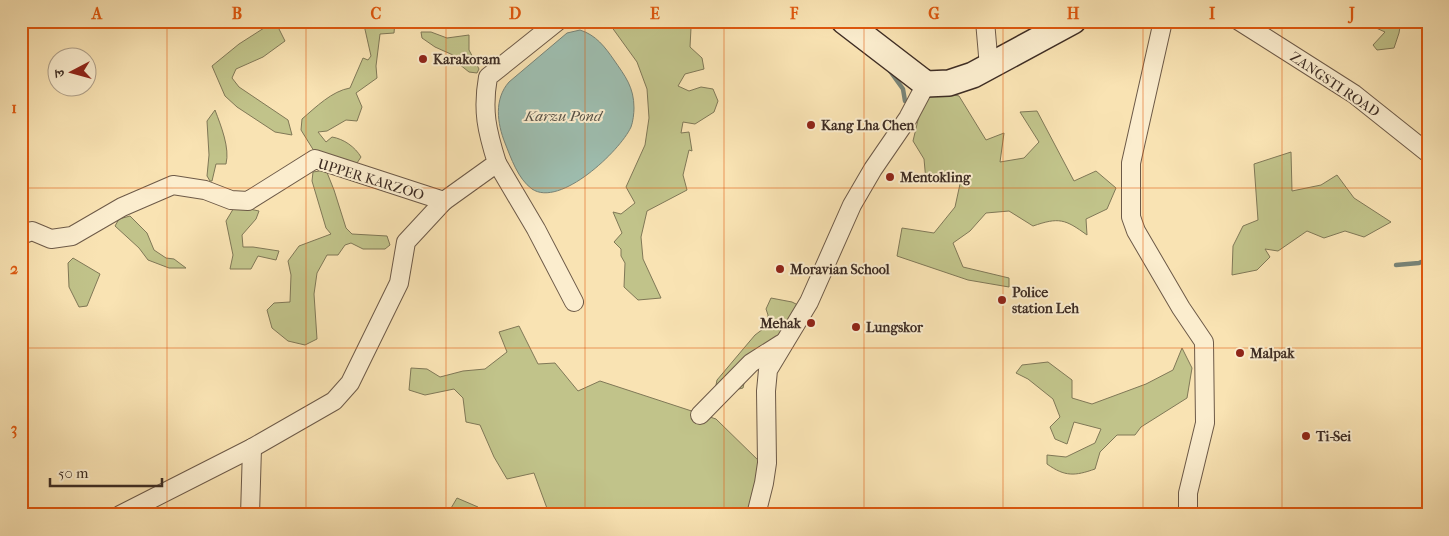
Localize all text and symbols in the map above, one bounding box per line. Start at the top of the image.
text: A [91,4,103,23]
text: B [232,4,242,23]
text: C [371,4,382,23]
text: D [509,4,521,23]
text: E [650,4,660,23]
text: F [789,4,799,23]
text: G [928,4,940,23]
text: H [1067,4,1080,23]
text: I [1209,4,1216,23]
text: J [1347,4,1355,24]
north arrow [48,48,98,98]
street label: ZANGSTI ROAD [1287,48,1383,121]
place label: Karakoram [433,51,501,68]
marker: Karakoram [417,53,429,65]
text: उ [51,68,68,79]
text: 1 [11,98,17,117]
water label: Karzu Pond [523,107,604,125]
place label: Kang Lha Chen [821,117,915,134]
marker: Kang Lha Chen [805,119,817,131]
street label: UPPER KARZOO [316,155,426,204]
place label: Mentokling [899,169,971,186]
marker: Mentokling [884,171,896,183]
text: 2 [10,259,18,278]
place label: Moravian School [789,261,890,278]
marker: Moravian School [774,263,786,275]
place label: Police station Leh [1012,284,1080,317]
marker: Police station Leh [996,294,1008,306]
place label: Mehak [759,315,802,332]
marker: Mehak [805,317,817,329]
place label: Lungskor [866,319,924,336]
marker: Lungskor [850,321,862,333]
place label: Malpak [1249,345,1295,362]
marker: Malpak [1234,347,1246,359]
text: 3 [11,419,17,439]
place label: Ti-Sei [1315,428,1352,445]
marker: Ti-Sei [1300,430,1312,442]
scale bar [50,456,162,488]
text: 50 m [58,464,89,482]

